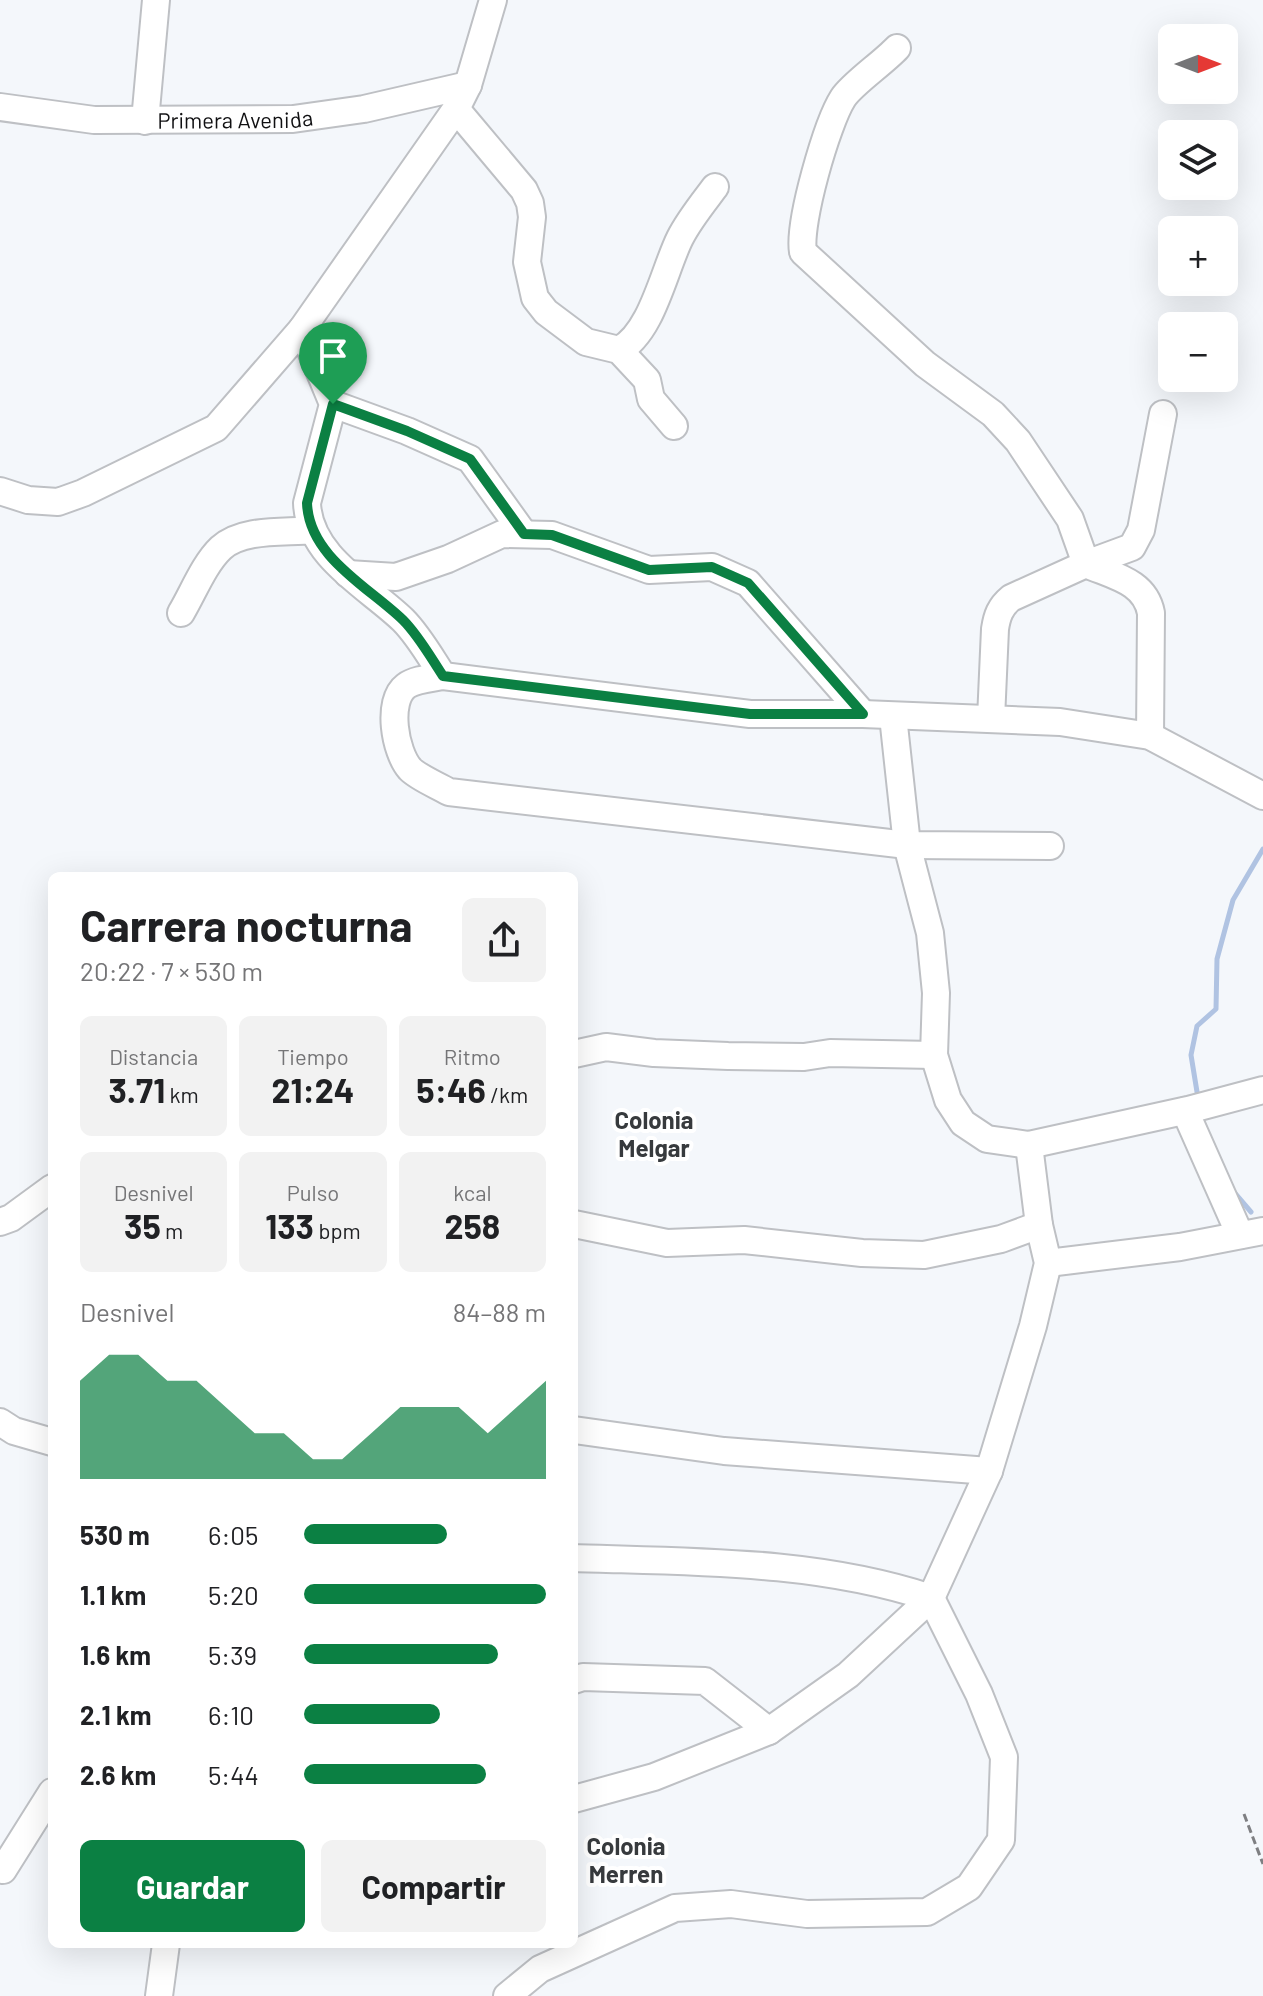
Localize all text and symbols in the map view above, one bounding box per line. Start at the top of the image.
north arrow [1158,24,1238,104]
map controls [1158,24,1238,392]
street label: Primera Avenida [157,103,314,133]
button: layers [1158,120,1238,200]
button: + [1158,216,1238,296]
button: − [1158,312,1238,392]
pin [299,322,367,404]
icon: arrive [311,334,355,378]
text: Carrera nocturna [80,898,413,951]
button: share [462,898,546,982]
text: 20:22 · 7 × 530 m [80,955,263,986]
text: Distancia [109,1043,198,1069]
text: Tiempo [277,1043,349,1069]
text: Ritmo [444,1043,501,1069]
text: 3.71 [109,1069,165,1110]
text: 21:24 [272,1069,354,1110]
text: 5:46 [416,1069,486,1110]
text: km [165,1081,199,1107]
text: /km [486,1081,528,1107]
district label: Colonia Melgar [614,1105,694,1162]
text: Desnivel [114,1179,194,1205]
text: Pulso [287,1179,339,1205]
text: kcal [453,1179,492,1205]
text: 35 [124,1205,161,1246]
text: 133 [265,1205,314,1246]
text: 258 [444,1205,500,1246]
text: m [161,1217,183,1243]
text: bpm [314,1217,361,1243]
text: Desnivel [80,1296,175,1327]
text: 84–88 m [453,1296,546,1327]
text: 530 m [80,1519,150,1550]
text: 6:05 [208,1519,258,1550]
text: 1.1 km [80,1579,146,1610]
text: 5:20 [208,1579,259,1610]
text: 1.6 km [80,1639,151,1670]
text: 5:39 [208,1639,257,1670]
text: 2.1 km [80,1699,152,1730]
text: 6:10 [208,1699,254,1730]
text: 2.6 km [80,1759,156,1790]
text: 5:44 [208,1759,259,1790]
district label: Colonia Merren [586,1831,666,1888]
button: Guardar [80,1840,305,1932]
button: Compartir [321,1840,546,1932]

